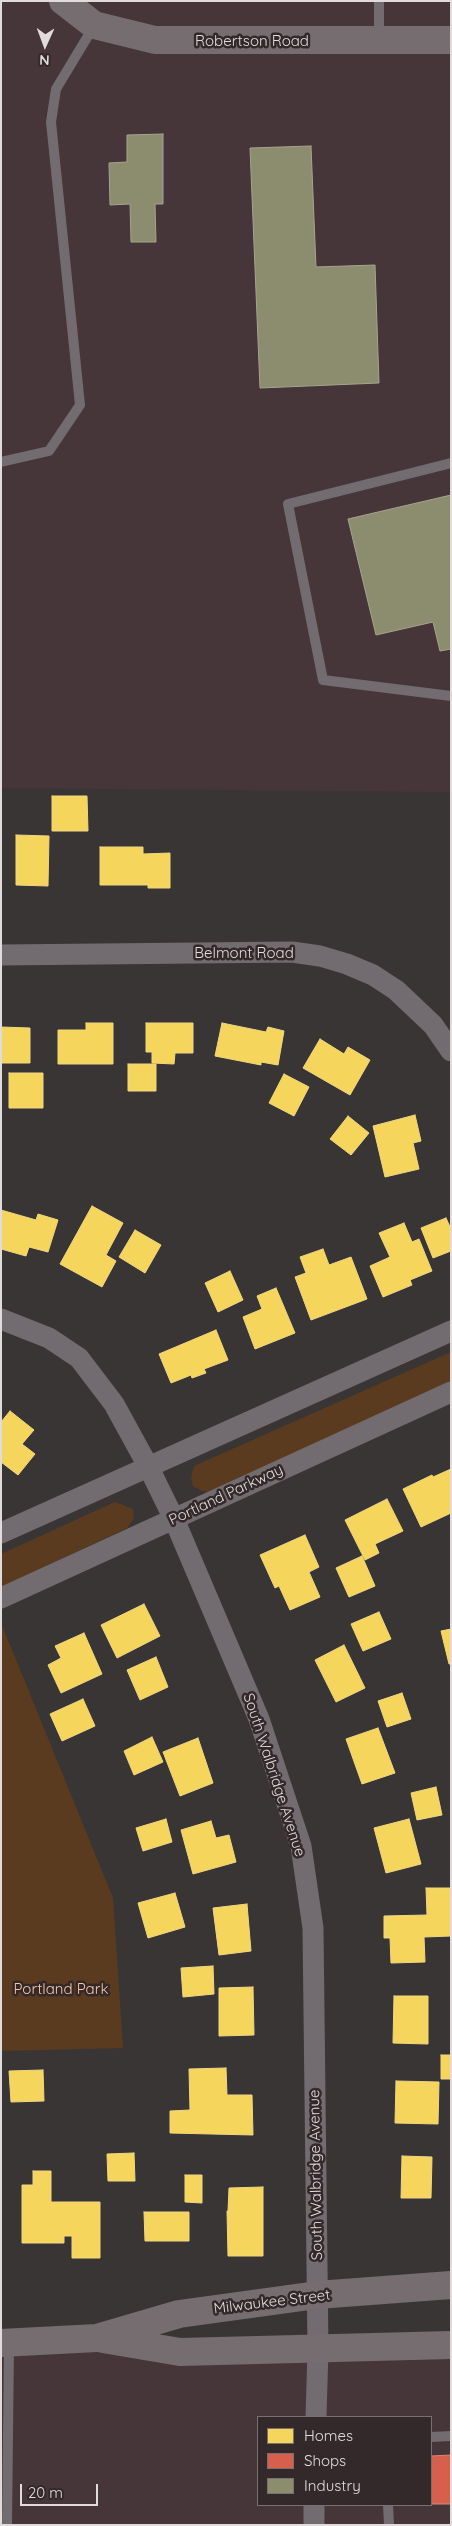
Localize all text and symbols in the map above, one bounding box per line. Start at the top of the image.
north arrow [20,20,70,70]
street label: Robertson Road [195,32,309,50]
text: N [39,51,50,69]
street label: Belmont Road [194,944,294,962]
street label: Portland Parkway [166,1461,286,1529]
street label: South Walbridge Avenue [239,1691,309,1859]
park label: Portland Park [14,1980,108,1998]
street label: South Walbridge Avenue [306,2089,326,2261]
street label: Milwaukee Street [213,2286,331,2318]
legend [257,2416,432,2506]
text: Homes [304,2426,353,2445]
text: Shops [304,2451,346,2470]
scale bar [22,2474,100,2506]
text: Industry [304,2476,361,2495]
text: 20 m [28,2483,63,2502]

